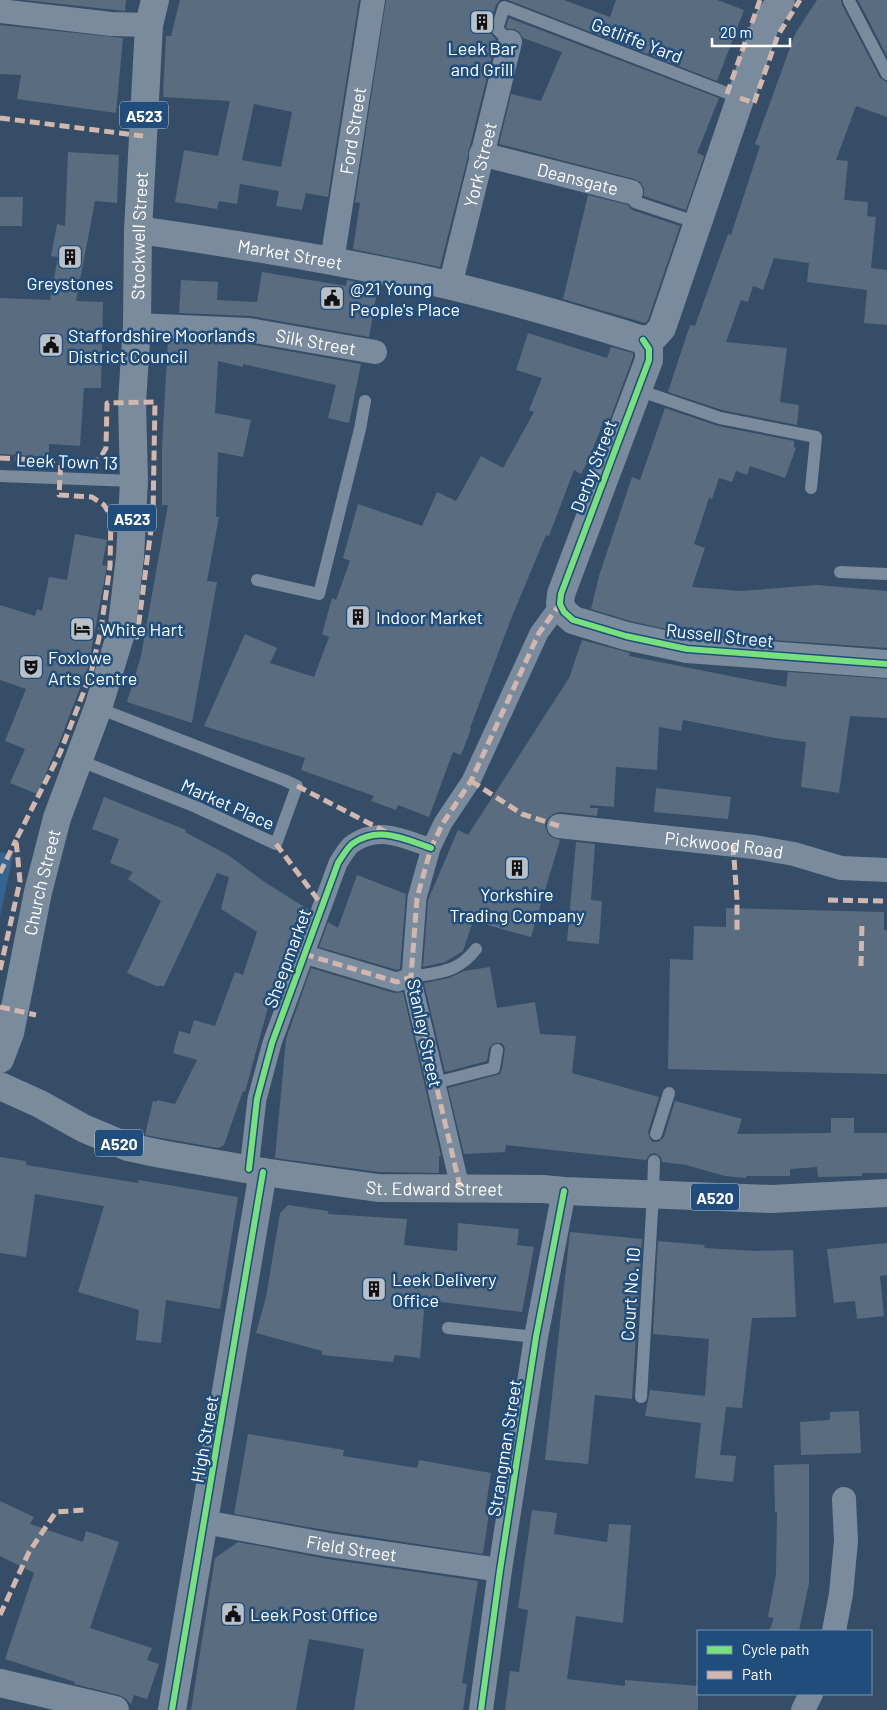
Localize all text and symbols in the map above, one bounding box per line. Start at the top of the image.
building icon: Leek Bar and Grill [469,9,495,35]
street label: Getliffe Yard [588,13,686,67]
scale bar [712,15,790,47]
text: 20 m [720,23,752,41]
place label: Leek Bar and Grill [448,37,517,80]
street label: Ford Street [335,85,370,176]
road number: A523 [120,102,168,128]
street label: York Street [459,120,501,210]
street label: Deansgate [535,158,621,199]
street label: Stockwell Street [126,171,152,300]
street label: Market Street [236,234,344,274]
building icon: Greystones [57,244,83,270]
place label: Greystones [27,272,114,294]
place label: @21 Young People's Place [350,277,460,320]
public building icon: @21 Young People's Place [319,285,345,311]
place label: Staffordshire Moorlands District Council [68,324,255,367]
street label: Silk Street [274,324,358,359]
public building icon: Staffordshire Moorlands District Council [38,332,64,358]
street label: Derby Street [565,416,621,516]
street label: Leek Town 13 [15,448,119,474]
road number: A523 [108,504,156,532]
building icon: Indoor Market [345,604,371,630]
place label: Indoor Market [376,606,483,628]
hotel icon: White Hart [69,616,95,642]
place label: White Hart [100,618,184,640]
street label: Russell Street [665,618,775,652]
place label: Foxlowe Arts Centre [48,646,137,689]
theatre icon: Foxlowe Arts Centre [18,654,44,680]
street label: Market Place [178,774,278,834]
street label: Pickwood Road [664,826,785,863]
street label: Church Street [19,827,65,937]
building icon: Yorkshire Trading Company [504,855,530,881]
place label: Yorkshire Trading Company [450,883,584,926]
street label: Sheepmarket [259,905,315,1011]
street label: Stanley Street [403,977,447,1089]
road number: A520 [95,1130,143,1156]
street label: St. Edward Street [364,1175,503,1200]
road number: A520 [691,1184,739,1210]
street label: Court No. 10 [616,1246,644,1342]
place label: Leek Delivery Office [392,1268,497,1311]
building icon: Leek Delivery Office [361,1276,387,1302]
street label: Strangman Street [482,1378,526,1518]
street label: High Street [185,1394,223,1484]
street label: Field Street [305,1530,398,1566]
public building icon: Leek Post Office [220,1601,246,1627]
place label: Leek Post Office [250,1603,378,1625]
legend [697,1630,872,1695]
text: Cycle path [742,1640,809,1658]
text: Path [742,1665,772,1683]

